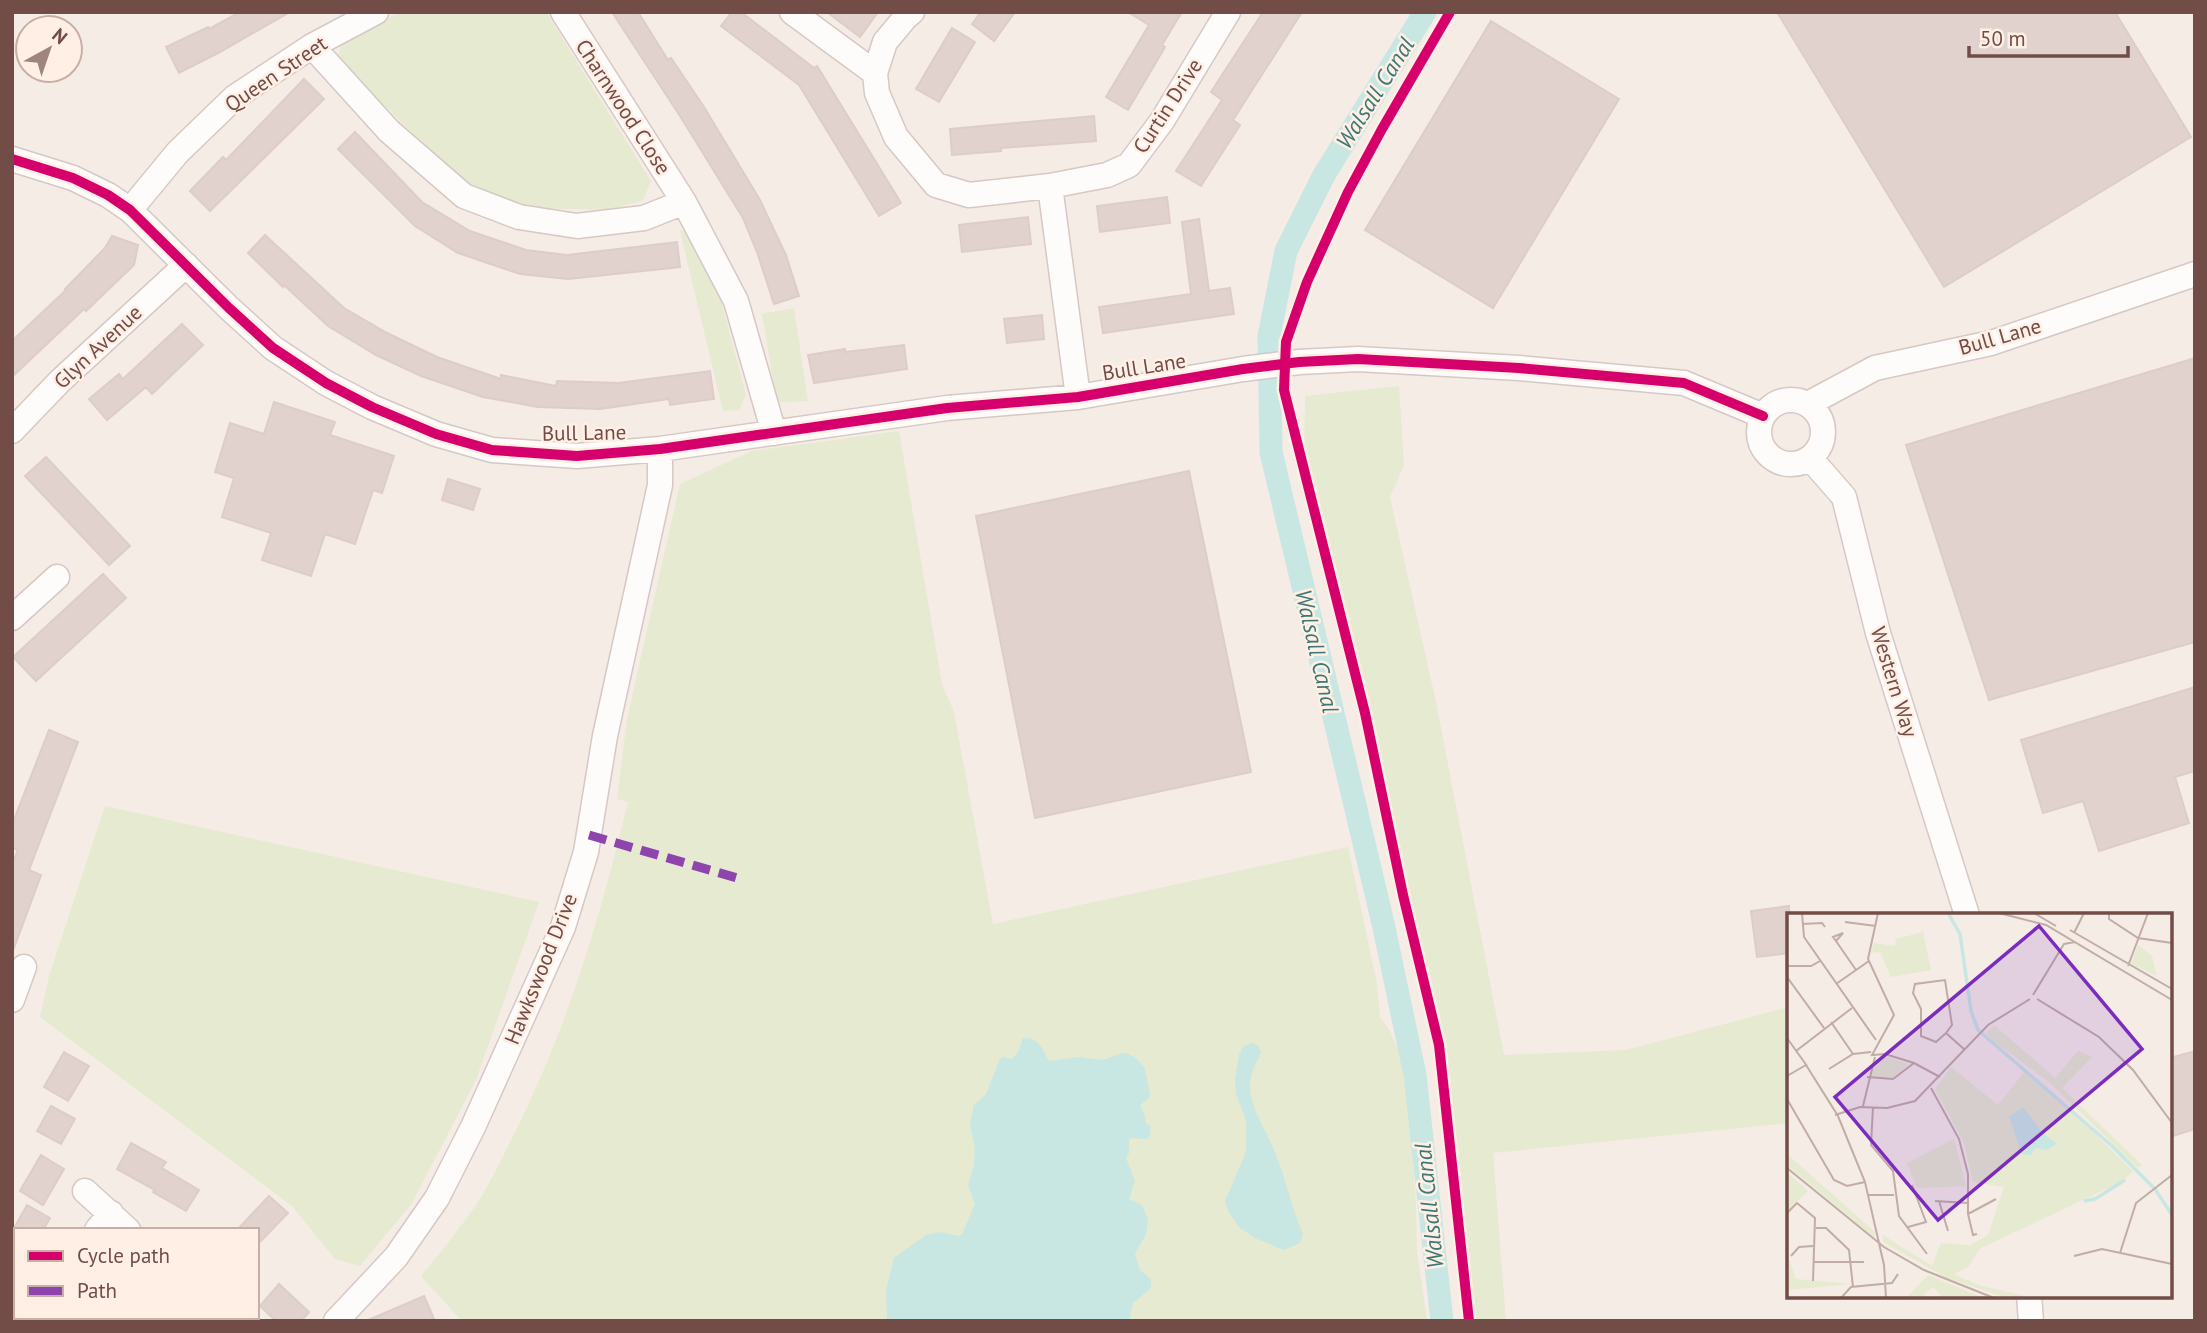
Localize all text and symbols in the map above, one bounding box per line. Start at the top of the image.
north arrow [14,14,84,84]
scale bar [1969,14,2128,58]
text: N [47,23,72,49]
text: 50 m [1980,25,2026,52]
street label: Queen Street [219,30,332,118]
water label: Walsall Canal [1329,32,1420,154]
street label: Charnwood Close [570,34,677,180]
street label: Curtin Drive [1127,53,1208,158]
street label: Glyn Avenue [48,299,147,394]
street label: Bull Lane [1956,312,2044,361]
street label: Bull Lane [1100,347,1188,386]
street label: Bull Lane [542,418,626,447]
water label: Walsall Canal [1289,586,1346,716]
street label: Western Way [1865,623,1924,741]
street label: Hawkswood Drive [498,889,583,1048]
inset map [1787,913,2172,1298]
water label: Walsall Canal [1407,1142,1450,1270]
legend [14,1228,259,1319]
text: Cycle path [77,1242,170,1269]
text: Path [77,1277,117,1304]

